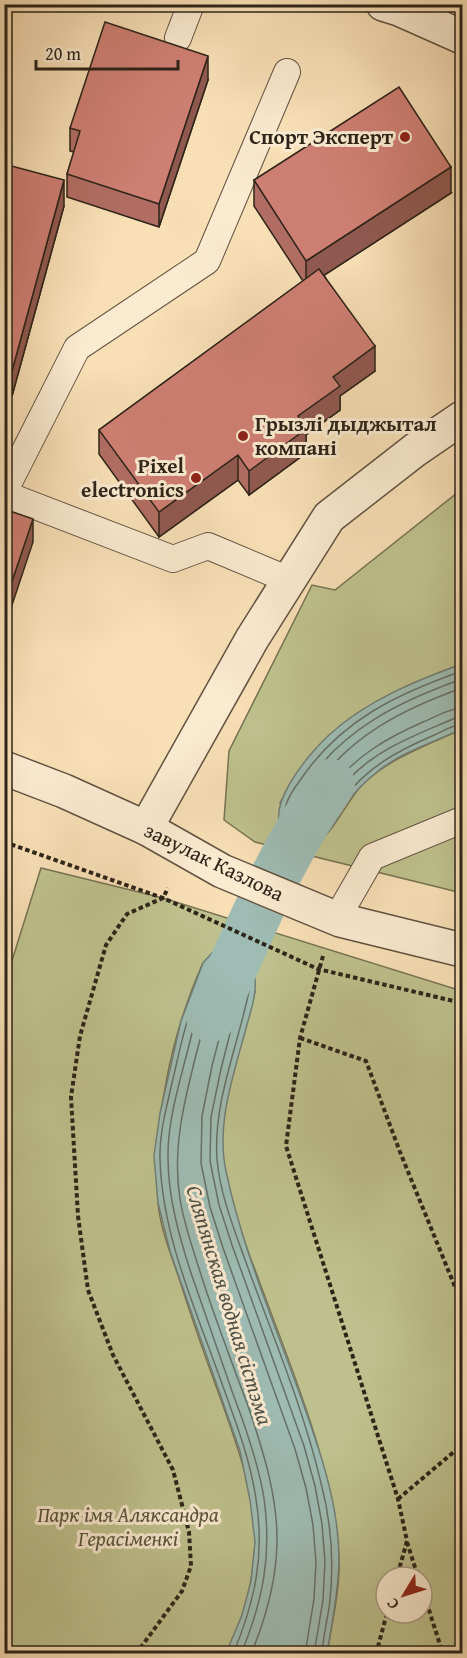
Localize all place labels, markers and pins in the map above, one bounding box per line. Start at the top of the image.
place label: Спорт Эксперт [249,121,394,152]
marker: Спорт Эксперт [398,130,412,144]
place label: Грызлі дыджытал компані [255,408,437,463]
marker: Грызлі дыджытал компані [236,429,250,443]
place label: Pixel electronics [81,450,184,505]
marker: Pixel electronics [189,471,203,485]

